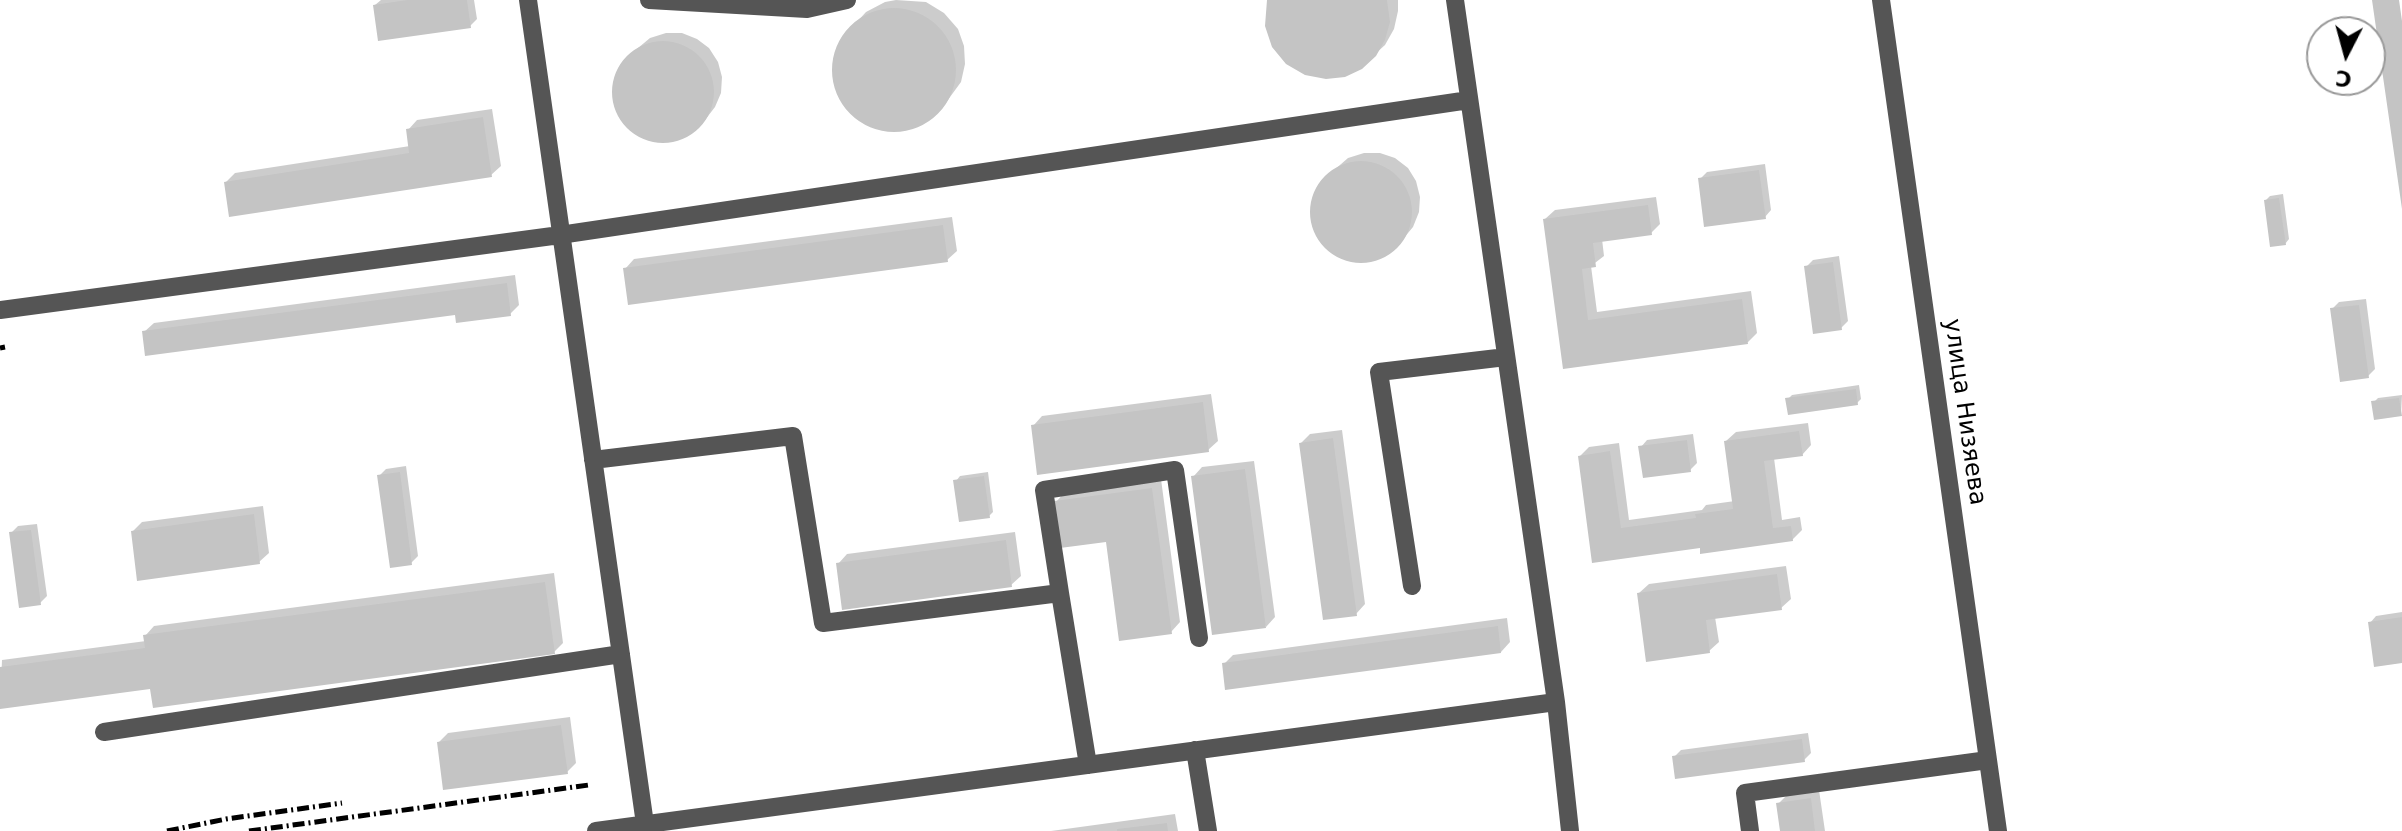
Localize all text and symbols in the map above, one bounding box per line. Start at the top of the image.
north arrow [2306,16,2386,96]
text: С [2334,65,2353,92]
street label: улица Низяева [1937,317,1991,507]

